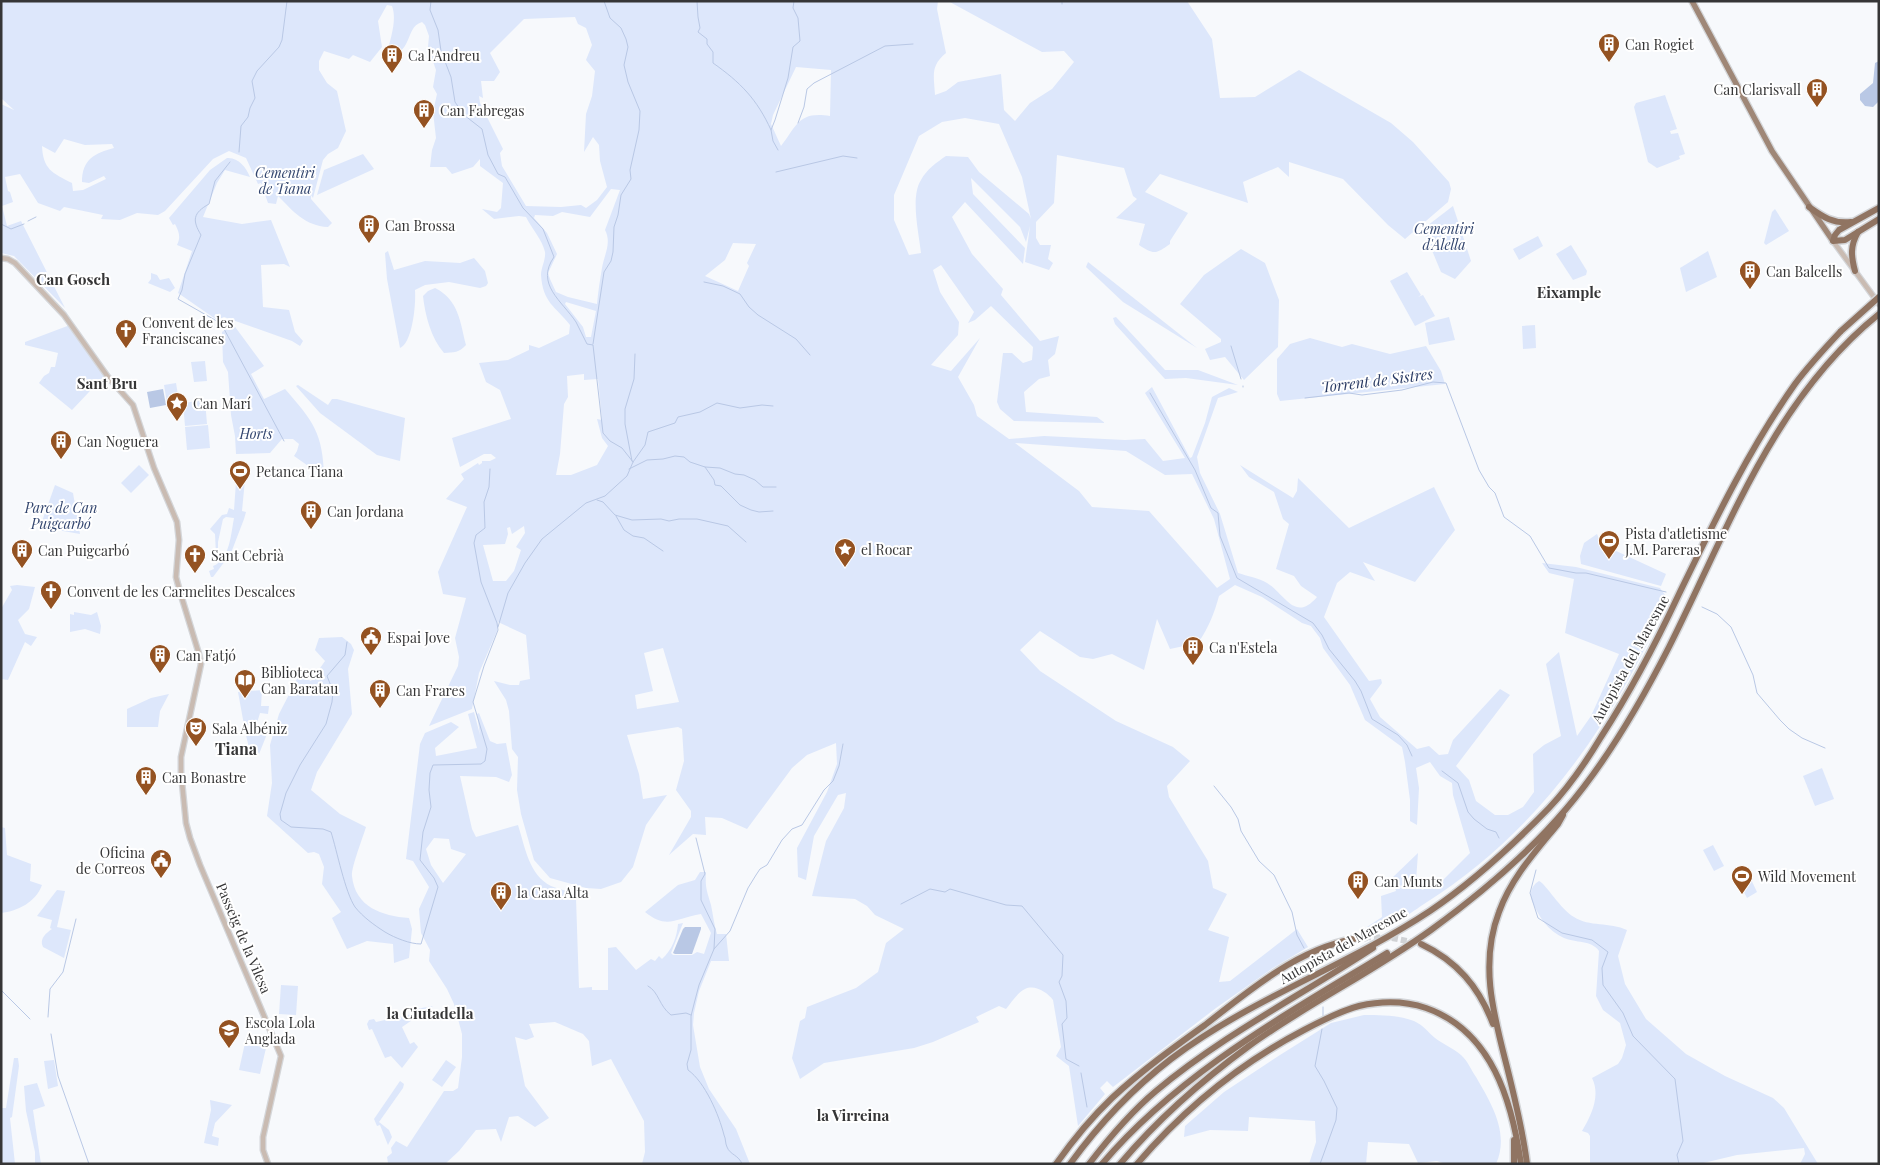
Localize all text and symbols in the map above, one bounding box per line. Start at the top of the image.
building icon: Can Rogiet [1597,32,1621,63]
place label: Can Rogiet [1625,35,1695,54]
building icon: Ca l'Andreu [380,43,404,74]
place label: Ca l'Andreu [408,46,480,65]
building icon: Can Clarisvall [1805,77,1829,108]
place label: Can Clarisvall [1714,80,1801,99]
building icon: Can Fabregas [412,98,436,129]
place label: Can Fabregas [440,101,525,120]
park label: Cementiri de Tiana [255,163,316,198]
building icon: Can Brossa [357,213,381,244]
place label: Can Brossa [385,216,455,235]
park label: Cementiri d'Alella [1414,219,1475,254]
building icon: Can Balcells [1738,259,1762,290]
place label: Can Balcells [1766,262,1842,281]
district label: Can Gosch [36,269,110,289]
district label: Eixample [1537,282,1602,302]
place label: Convent de les Franciscanes [142,313,233,348]
church icon: Convent de les Franciscanes [114,318,138,349]
water label: Torrent de Sistres [1320,363,1434,397]
district label: Sant Bru [77,373,137,393]
place icon: Can Marí [165,391,189,422]
place label: Can Marí [193,394,251,413]
park label: Horts [238,424,273,443]
building icon: Can Noguera [49,429,73,460]
place label: Can Noguera [77,432,159,451]
sports icon: Petanca Tiana [228,459,252,490]
place label: Petanca Tiana [256,462,343,481]
park label: Parc de Can Puigcarbó [24,498,97,533]
building icon: Can Jordana [299,499,323,530]
place label: Can Jordana [327,502,404,521]
place label: Pista d'atletisme J.M. Pareras [1624,524,1727,559]
sports icon: Pista d'atletisme J.M. Pareras [1597,529,1621,560]
place icon: el Rocar [833,537,857,568]
building icon: Can Puigcarbó [10,538,34,569]
place label: el Rocar [861,540,913,559]
place label: Can Puigcarbó [38,541,130,560]
church icon: Sant Cebrià [183,543,207,574]
place label: Sant Cebrià [211,546,284,565]
church icon: Convent de les Carmelites Descalces [39,579,63,610]
place label: Convent de les Carmelites Descalces [67,582,295,601]
street label: Autopista del Maresme [1586,592,1673,727]
public building icon: Espai Jove [359,625,383,656]
place label: Espai Jove [387,628,450,647]
building icon: Ca n'Estela [1181,635,1205,666]
place label: Ca n'Estela [1209,638,1277,657]
building icon: Can Fatjó [148,643,172,674]
place label: Can Fatjó [176,646,236,665]
place label: Biblioteca Can Baratau [261,663,338,698]
library icon: Biblioteca Can Baratau [233,668,257,699]
building icon: Can Frares [368,678,392,709]
place label: Can Frares [396,681,465,700]
theatre icon: Sala Albéniz [184,716,208,747]
place label: Sala Albéniz [212,719,288,738]
district label: Tiana [215,738,258,759]
building icon: Can Bonastre [134,765,158,796]
place label: Can Bonastre [162,768,246,787]
place label: Oficina de Correos [76,843,145,878]
public building icon: Oficina de Correos [149,848,173,879]
sports icon: Wild Movement [1730,864,1754,895]
place label: Wild Movement [1757,867,1857,886]
building icon: Can Munts [1346,869,1370,900]
place label: Can Munts [1374,872,1442,891]
street label: Passeig de la Vilesa [212,880,276,996]
building icon: la Casa Alta [489,880,513,911]
place label: la Casa Alta [517,883,589,902]
street label: Autopista del Maresme [1275,902,1410,989]
district label: la Ciutadella [386,1003,474,1023]
place label: Escola Lola Anglada [244,1013,315,1048]
school or university icon: Escola Lola Anglada [217,1018,241,1049]
district label: la Virreina [817,1105,890,1125]

